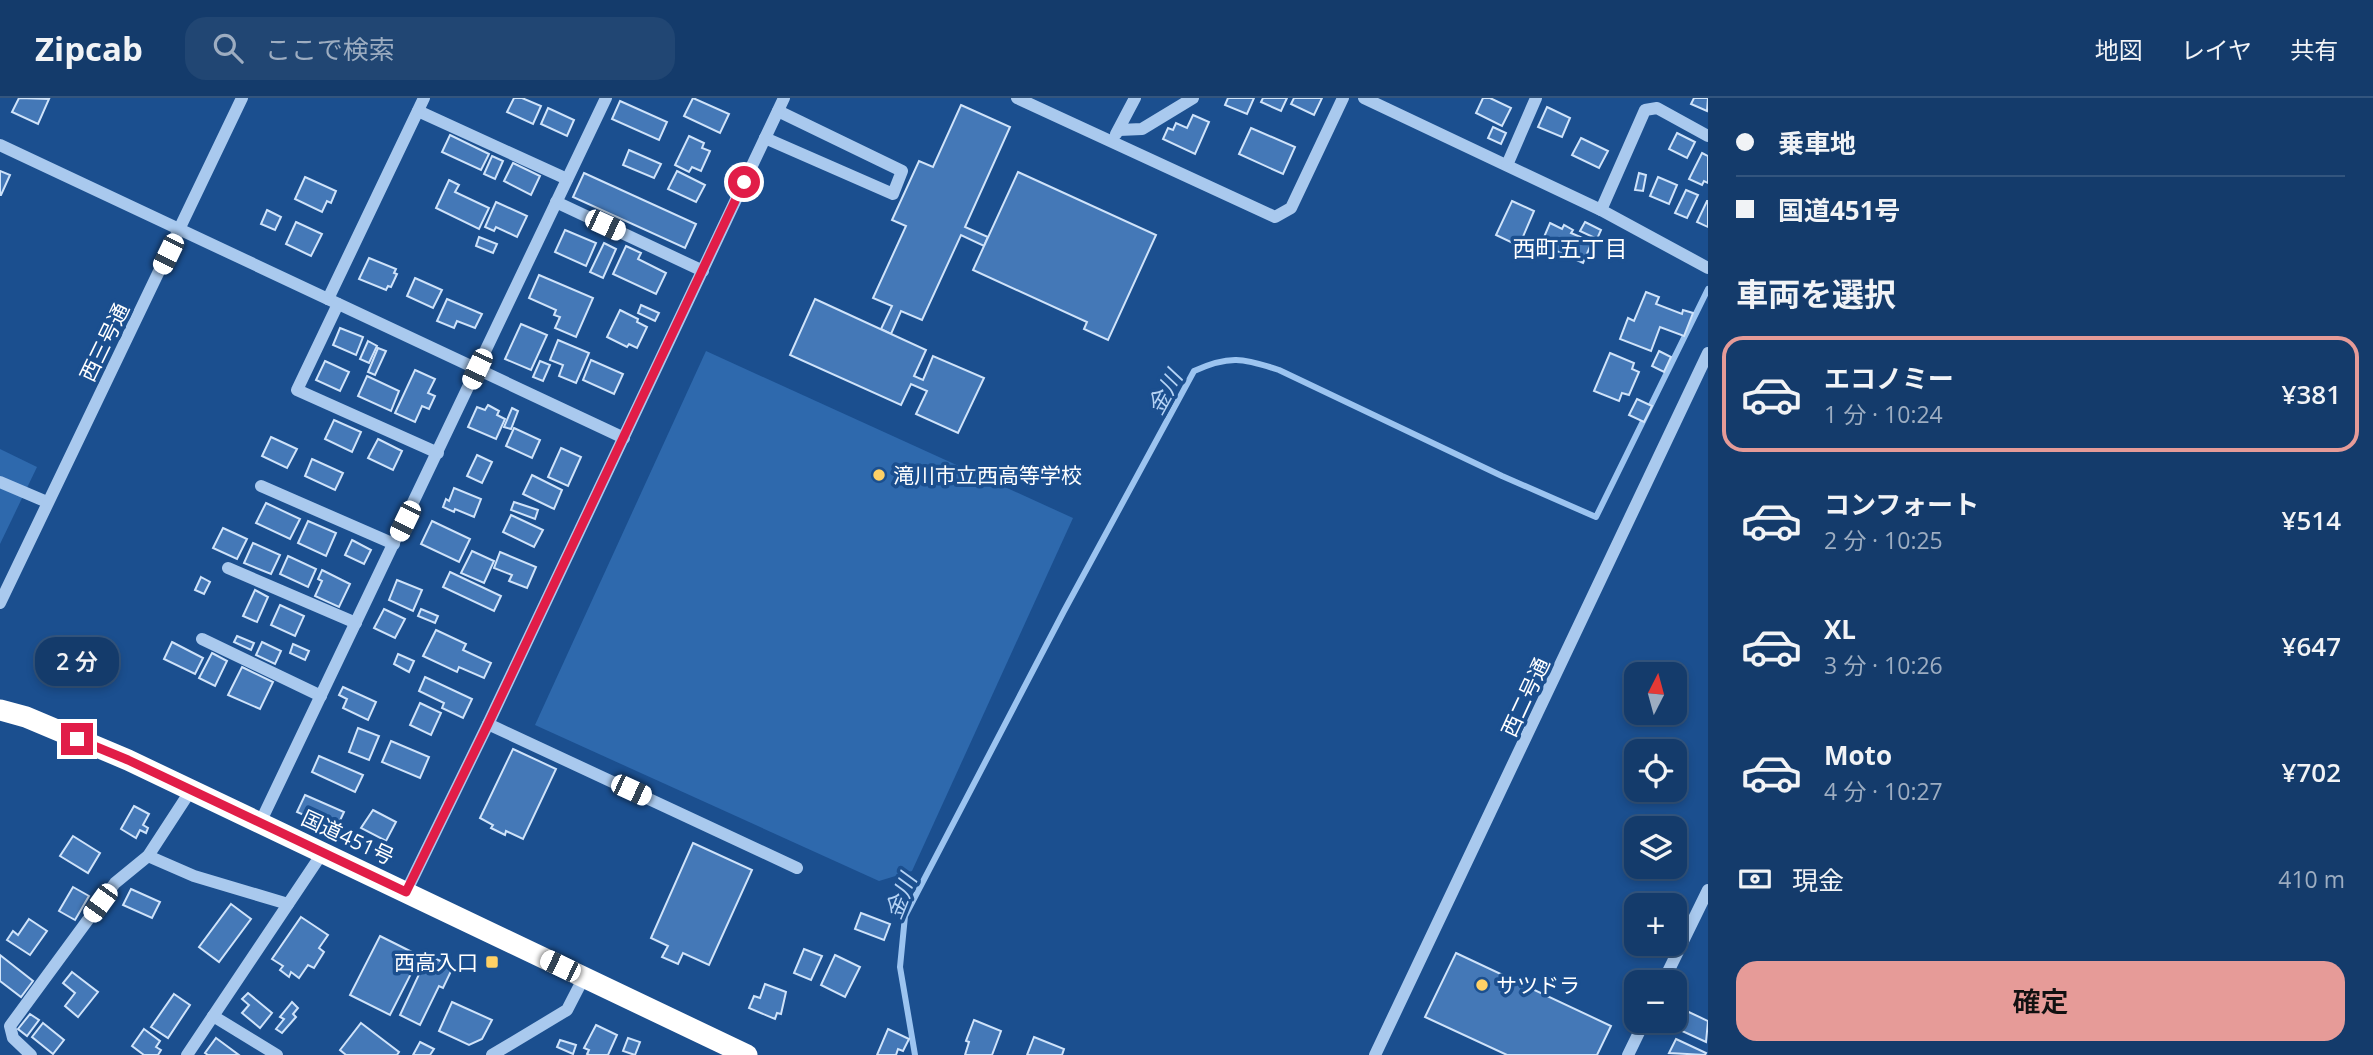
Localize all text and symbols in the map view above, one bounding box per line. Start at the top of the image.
search box [185,17,675,80]
text: Zipcab [35,26,143,71]
icon: search [209,29,247,67]
text: ここで検索 [265,31,395,67]
text: 地図 [2095,33,2143,66]
text: レイヤ [2181,33,2252,66]
text: 共有 [2290,33,2338,66]
text: 乗車地 [1778,125,1856,161]
route start [728,166,760,198]
text: 国道451号 [1778,192,1901,228]
car [582,207,629,243]
car [150,231,187,277]
district label: 西町五丁目 [1513,232,1628,264]
text: 車両を選択 [1736,272,1896,315]
street label: 西三号通 [73,298,135,386]
car [459,346,496,392]
text: エコノミー [1824,360,1954,396]
water label: 金川 [1139,362,1191,420]
icon: car [1740,363,1803,426]
text: ¥381 [2282,376,2341,412]
text: 1 分 · 10:24 [1824,398,1943,430]
place label: 滝川市立西高等学校 [893,461,1082,489]
marker: 滝川市立西高等学校 [871,467,887,483]
text: コンフォート [1824,486,1979,522]
icon: car [1740,489,1803,552]
car [387,498,424,544]
text: ¥514 [2282,502,2341,538]
text: 2 分 · 10:25 [1824,524,1943,556]
text: XL [1824,611,1856,647]
icon: car [1740,615,1803,678]
text: ¥647 [2282,628,2341,664]
callout: 2 分 [35,638,119,686]
text: 2 分 [56,645,98,677]
text: 3 分 · 10:26 [1824,649,1943,681]
street label: 西二号通 [1495,653,1555,741]
north arrow [1624,662,1687,724]
map controls [1624,662,1687,1033]
route end [61,723,93,755]
text: Moto [1824,737,1892,773]
button: locate [1624,739,1687,802]
icon: car [1740,741,1803,804]
text: ¥702 [2282,754,2341,790]
car [608,772,655,808]
text: 4 分 · 10:27 [1824,775,1943,807]
street label: 国道451号 [297,803,399,871]
button: layers [1624,816,1687,879]
icon: cash [1736,860,1774,898]
text: 現金 [1792,862,1844,898]
text: 410 m [2278,863,2345,895]
water label: 金川 [877,866,925,923]
car [80,880,121,926]
button: + [1624,893,1687,956]
car [537,947,584,985]
place label: 西高入口 [394,948,478,976]
marker: 西高入口 [484,954,500,970]
button: 確定 [1736,961,2345,1041]
button: − [1624,970,1687,1033]
place label: サツドラ [1496,971,1580,999]
marker: サツドラ [1474,977,1490,993]

